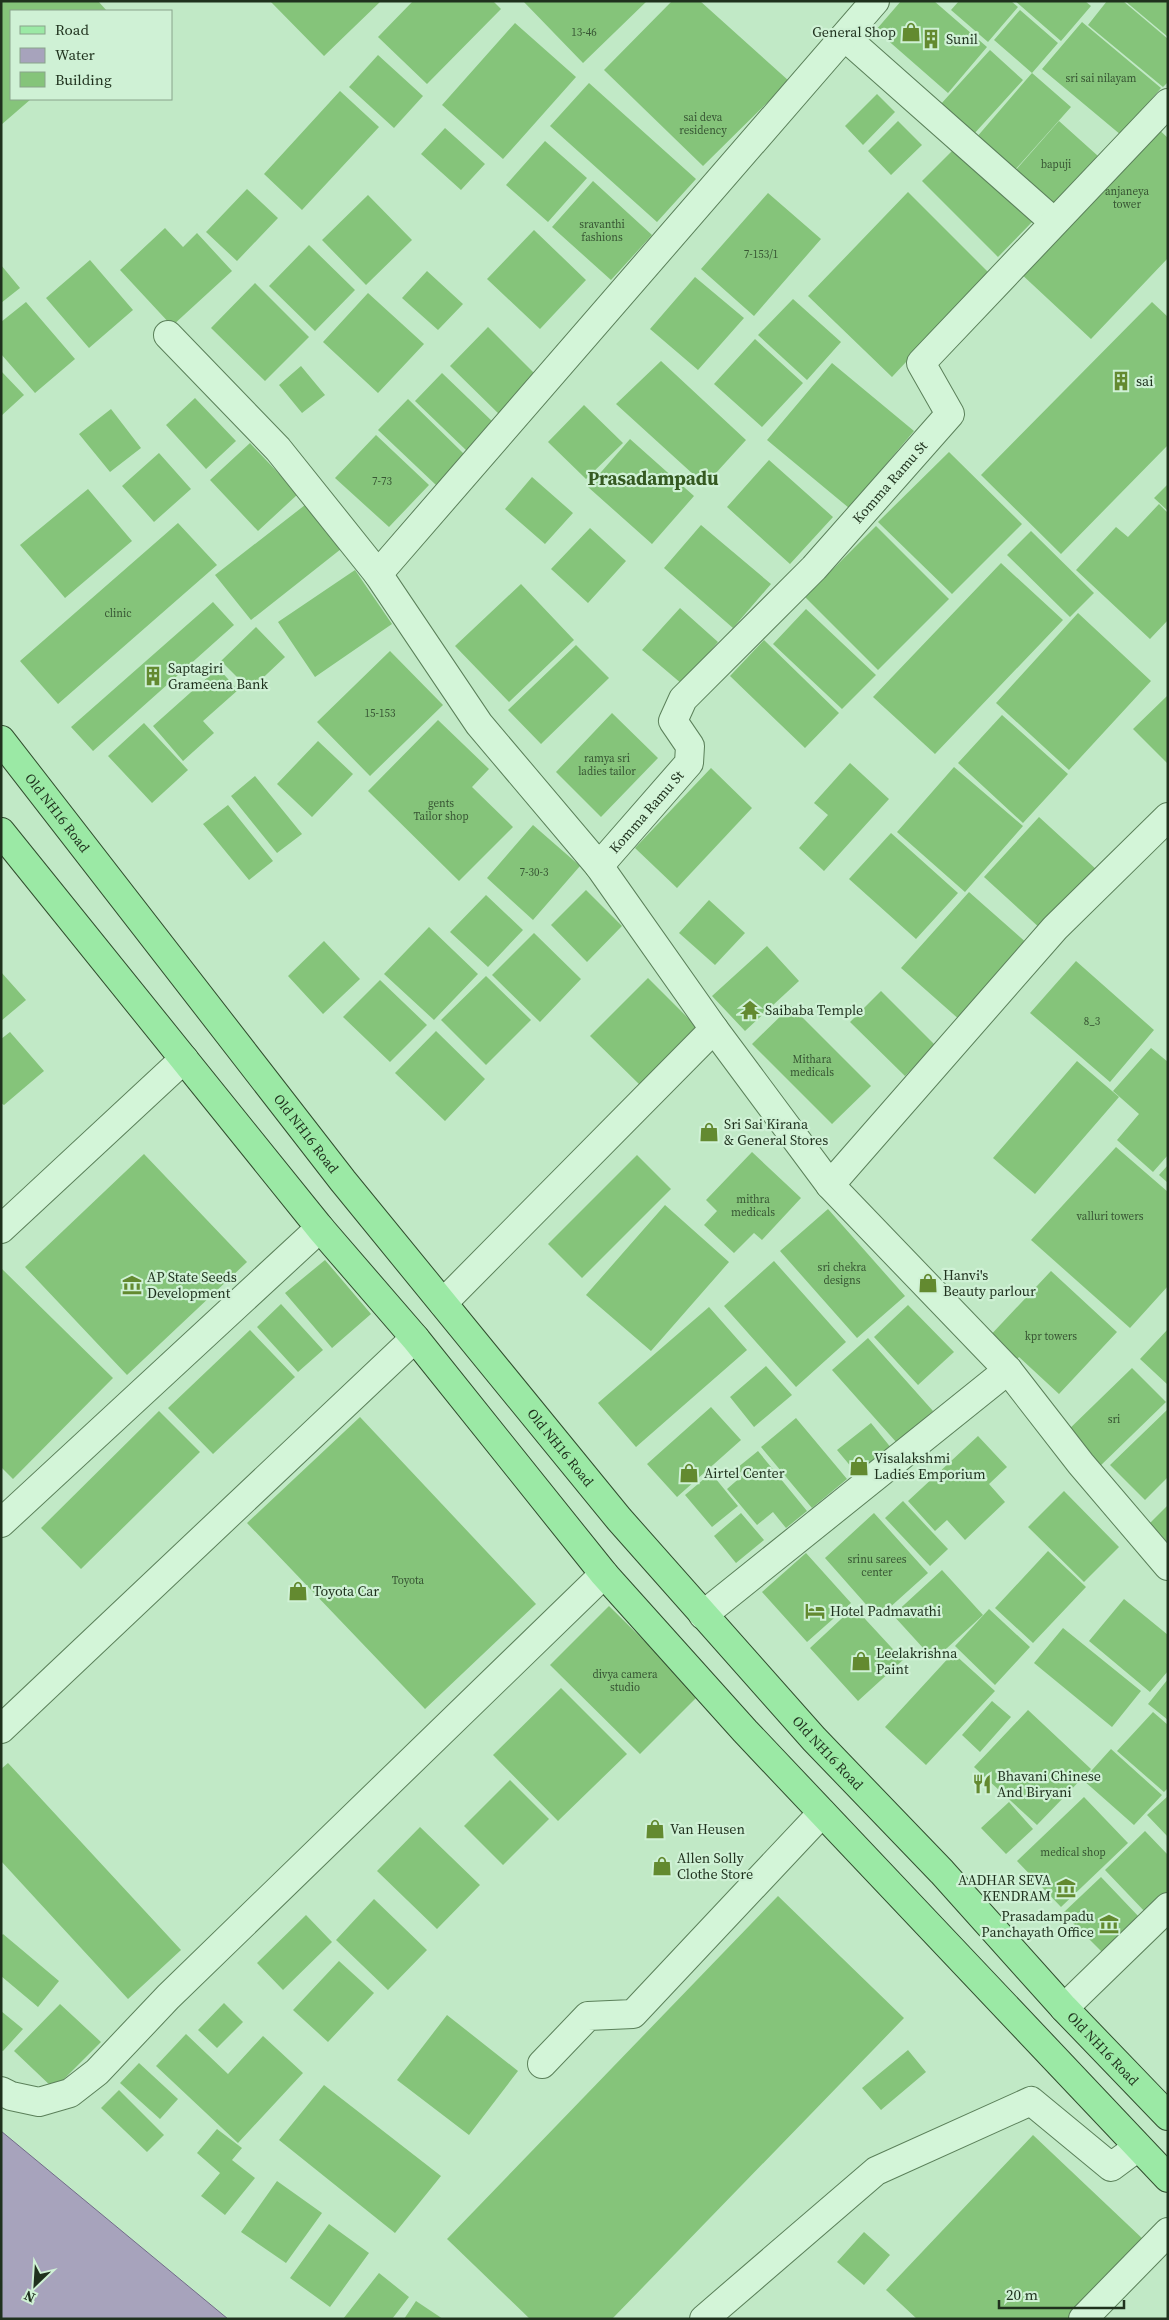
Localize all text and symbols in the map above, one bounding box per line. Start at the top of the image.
legend [10,10,172,100]
text: Road [55,19,89,40]
shop icon: General Shop [900,21,922,43]
place label: General Shop [812,22,896,42]
house number: 13-46 [571,25,597,40]
building icon: Sunil [920,28,942,50]
place label: Sunil [946,29,978,49]
text: Water [55,44,96,65]
text: Building [55,69,112,90]
house number: sri sai nilayam [1066,71,1137,86]
house number: sai deva residency [679,110,727,138]
house number: bapuji [1041,157,1071,172]
house number: anjaneya tower [1105,184,1149,212]
house number: sravanthi fashions [579,217,625,245]
house number: 7-153/1 [744,247,778,262]
building icon: sai [1110,370,1132,392]
place label: sai [1136,371,1153,391]
street label: Komma Ramu St [848,436,932,528]
district label: Prasadampadu [587,465,719,491]
house number: 7-73 [372,474,392,489]
house number: clinic [104,606,132,621]
place label: Saptagiri Grameena Bank [168,658,268,694]
building icon: Saptagiri Grameena Bank [142,665,164,687]
house number: 15-153 [365,706,396,721]
house number: ramya sri ladies tailor [578,751,636,779]
street label: Komma Ramu St [605,766,688,858]
street label: Old NH16 Road [20,769,95,857]
house number: gents Tailor shop [413,796,469,824]
house number: 7-30-3 [520,865,549,880]
temple icon: Saibaba Temple [739,999,761,1021]
place label: Saibaba Temple [765,1000,863,1020]
house number: 8_3 [1084,1014,1101,1029]
house number: Mithara medicals [790,1052,834,1080]
street label: Old NH16 Road [269,1090,343,1177]
place label: Sri Sai Kirana & General Stores [724,1114,828,1150]
shop icon: Sri Sai Kirana & General Stores [698,1121,720,1143]
house number: mithra medicals [731,1192,775,1220]
house number: valluri towers [1076,1209,1144,1224]
house number: sri chekra designs [818,1260,867,1288]
place label: Hanvi's Beauty parlour [943,1265,1036,1301]
place label: AP State Seeds Development [147,1267,237,1303]
shop icon: Hanvi's Beauty parlour [917,1272,939,1294]
museum icon: AP State Seeds Development [121,1274,143,1296]
house number: kpr towers [1025,1329,1077,1344]
street label: Old NH16 Road [523,1404,599,1491]
house number: sri [1108,1412,1120,1427]
place label: Visalakshmi Ladies Emporium [874,1448,986,1484]
shop icon: Visalakshmi Ladies Emporium [848,1455,870,1477]
shop icon: Airtel Center [678,1462,700,1484]
place label: Airtel Center [704,1463,785,1483]
house number: srinu sarees center [847,1552,907,1580]
house number: Toyota [392,1573,425,1588]
shop icon: Toyota Car [287,1580,309,1602]
place label: Toyota Car [313,1581,379,1601]
hotel icon: Hotel Padmavathi [804,1600,826,1622]
place label: Hotel Padmavathi [830,1601,941,1621]
place label: Leelakrishna Paint [876,1643,958,1679]
shop icon: Leelakrishna Paint [850,1650,872,1672]
house number: divya camera studio [592,1667,658,1695]
street label: Old NH16 Road [788,1711,868,1794]
place label: Bhavani Chinese And Biryani [997,1766,1101,1802]
restaurant icon: Bhavani Chinese And Biryani [971,1773,993,1795]
shop icon: Van Heusen [644,1818,666,1840]
place label: Van Heusen [670,1819,745,1839]
house number: medical shop [1040,1845,1106,1860]
place label: Allen Solly Clothe Store [677,1848,753,1884]
shop icon: Allen Solly Clothe Store [651,1855,673,1877]
place label: AADHAR SEVA KENDRAM [958,1870,1052,1906]
museum icon: AADHAR SEVA KENDRAM [1055,1877,1077,1899]
place label: Prasadampadu Panchayath Office [981,1906,1094,1942]
museum icon: Prasadampadu Panchayath Office [1098,1913,1120,1935]
street label: Old NH16 Road [1063,2007,1143,2090]
north arrow [10,2260,60,2310]
scale bar [999,2278,1124,2310]
text: 20 m [1006,2284,1038,2305]
text: N [21,2286,38,2308]

